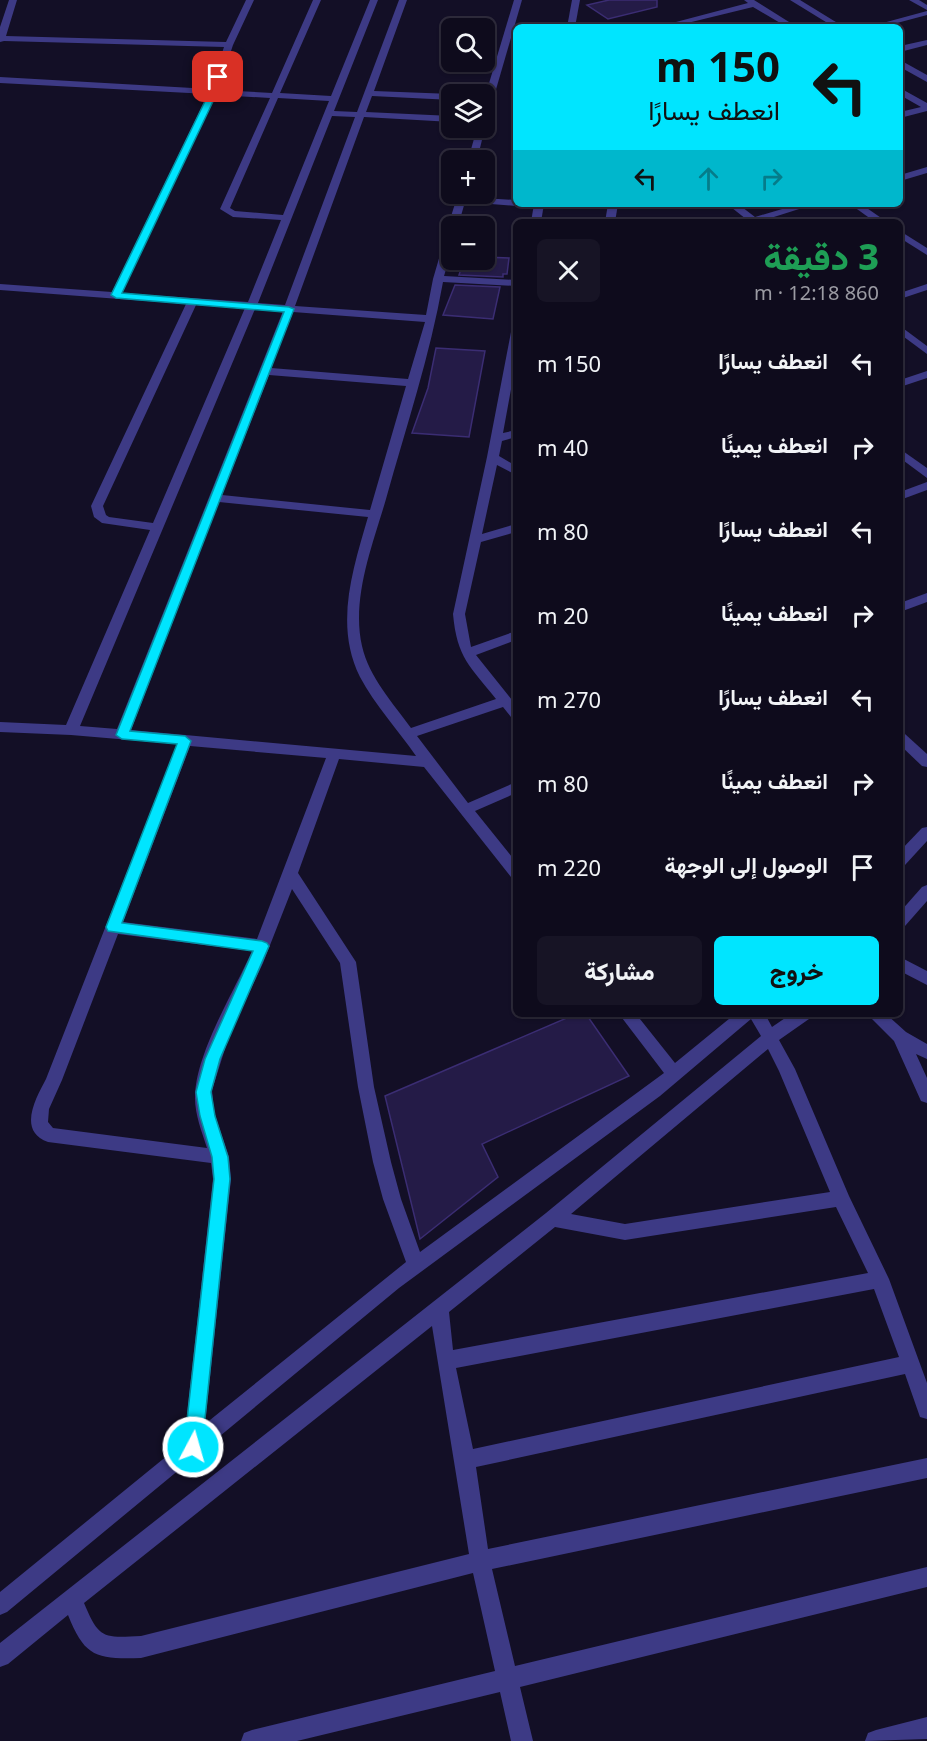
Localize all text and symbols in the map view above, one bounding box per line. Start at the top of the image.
map controls [441,18,495,270]
button: search [441,18,495,72]
text: 150 m [656,37,780,94]
icon: left [801,48,879,126]
pin [192,51,243,102]
icon: arrive [201,60,234,93]
button: layers [441,84,495,138]
text: انعطف يسارًا [648,91,780,128]
button: + [441,150,495,204]
icon: left [629,162,662,195]
icon: ahead [692,162,725,195]
icon: right [755,162,788,195]
button: − [441,216,495,270]
text: 3 دقيقة [764,232,879,281]
button: close [537,239,600,302]
text: 860 m · 12:18 [754,279,879,306]
text: انعطف يسارًا [718,345,828,375]
icon: left [846,347,879,380]
text: 150 m [537,348,601,378]
text: انعطف يمينًا [721,429,828,459]
icon: right [846,431,879,464]
text: 40 m [537,432,588,462]
text: انعطف يسارًا [718,513,828,543]
icon: left [846,515,879,548]
text: 80 m [537,516,588,546]
text: انعطف يمينًا [721,597,828,627]
icon: right [846,599,879,632]
text: 20 m [537,600,588,630]
text: انعطف يسارًا [718,681,828,711]
icon: left [846,683,879,716]
text: 270 m [537,684,601,714]
text: انعطف يمينًا [721,765,828,795]
icon: right [846,767,879,800]
text: 80 m [537,768,588,798]
text: الوصول إلى الوجهة [664,849,828,879]
icon: arrive [846,851,879,884]
text: 220 m [537,852,601,882]
button: مشاركة [537,936,702,1005]
button: خروج [714,936,879,1005]
position arrow [161,1415,225,1479]

